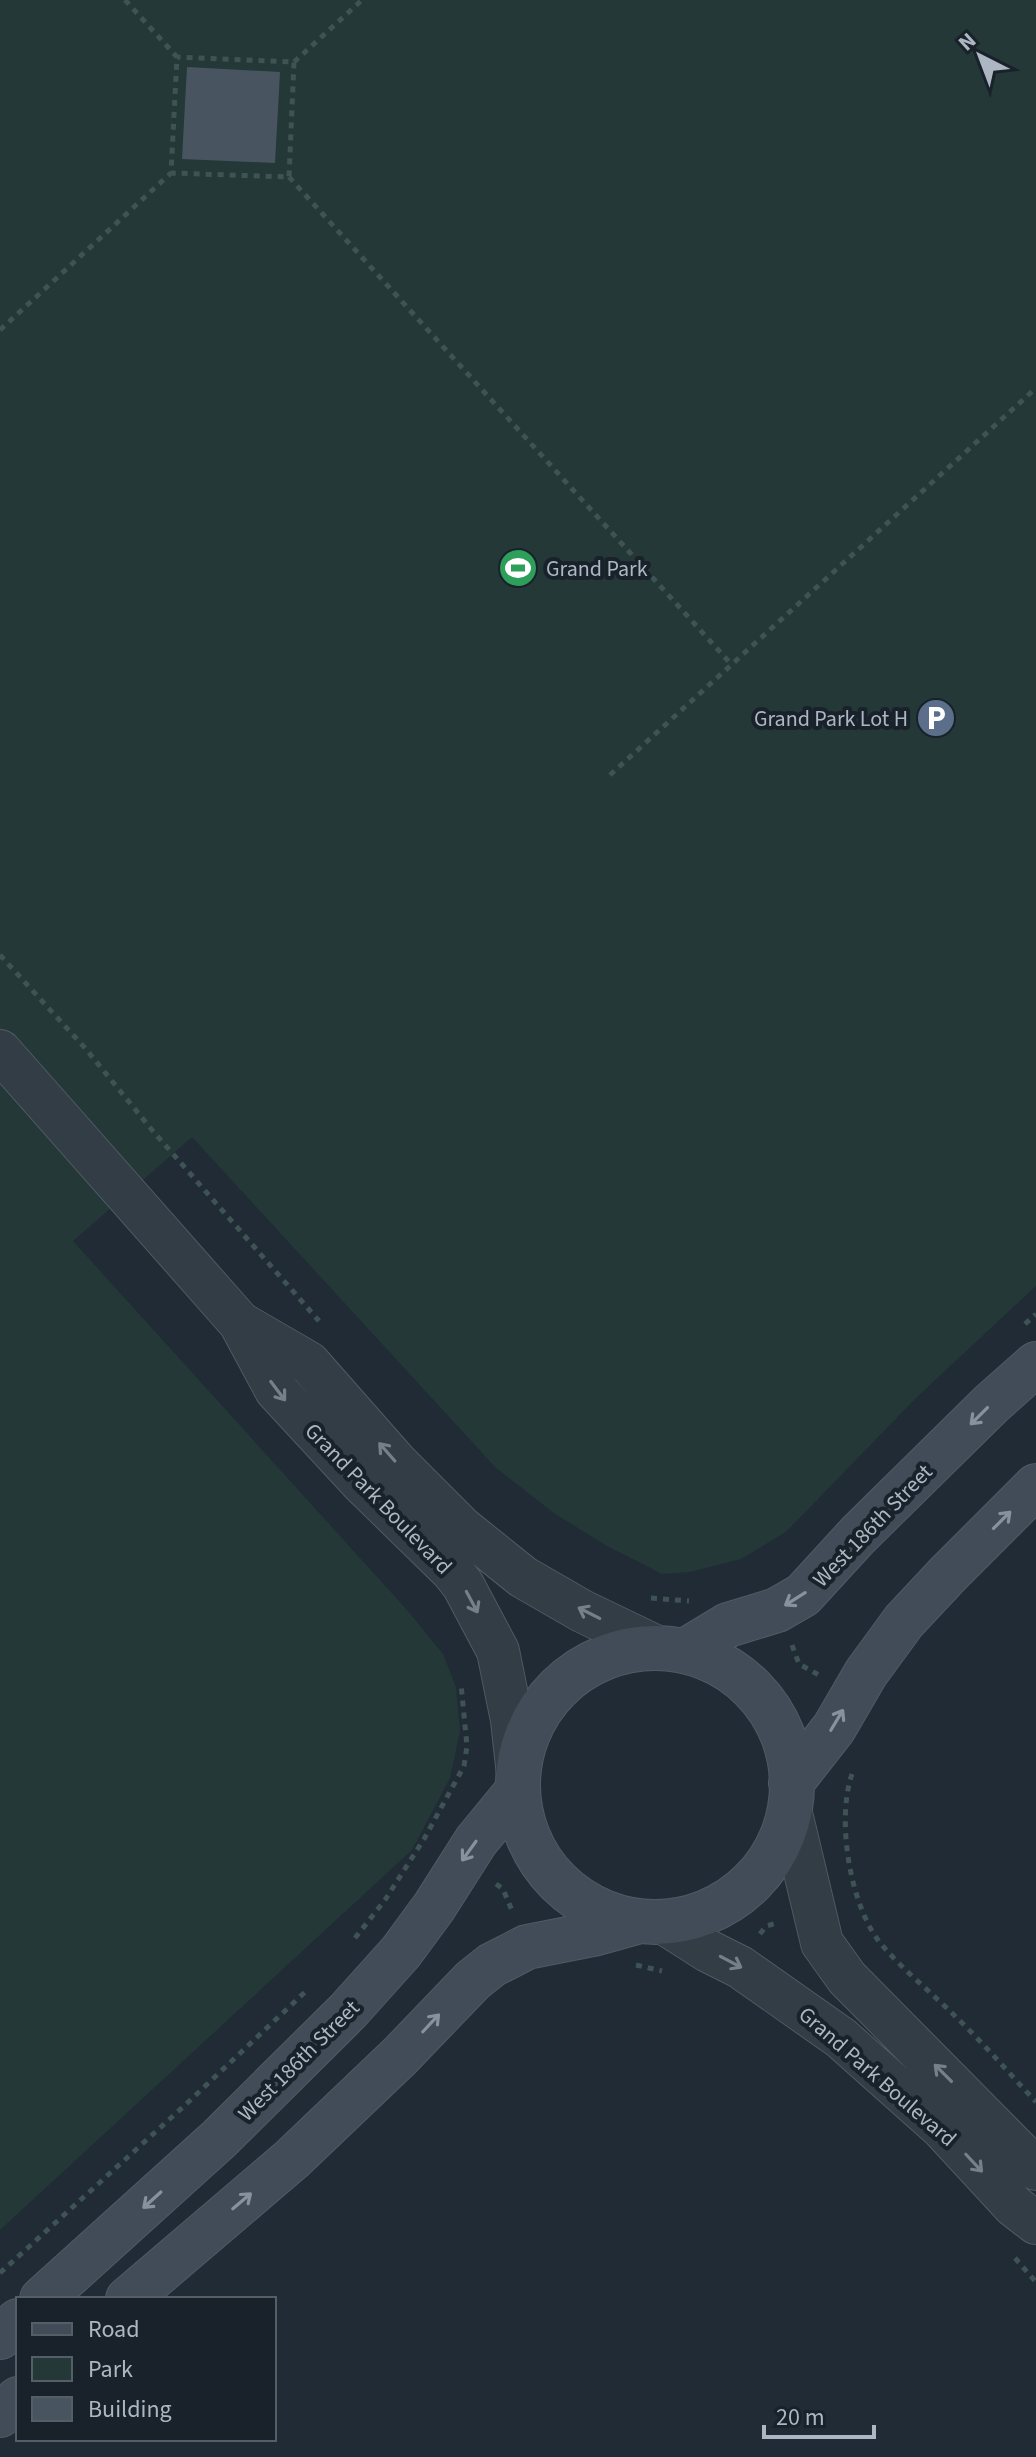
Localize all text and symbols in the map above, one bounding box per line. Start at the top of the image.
north arrow [940,16,1020,96]
text: N [951,25,983,59]
sports icon: Grand Park [497,547,539,589]
place label: Grand Park [546,553,648,585]
parking icon: Grand Park Lot H [915,697,957,739]
place label: Grand Park Lot H [754,703,908,735]
one-way arrow [269,1380,286,1401]
one-way arrow [969,1407,989,1426]
street label: Grand Park Boulevard [297,1416,459,1582]
one-way arrow [379,1442,397,1462]
street label: West 186th Street [805,1456,940,1595]
one-way arrow [992,1510,1011,1530]
one-way arrow [465,1590,480,1614]
one-way arrow [784,1592,807,1608]
one-way arrow [577,1605,601,1620]
one-way arrow [830,1709,846,1732]
one-way arrow [461,1839,477,1861]
one-way arrow [718,1955,742,1971]
street label: West 186th Street [231,1992,367,2129]
street label: Grand Park Boulevard [791,1999,963,2154]
one-way arrow [422,2013,441,2033]
one-way arrow [934,2064,953,2083]
one-way arrow [964,2152,982,2172]
one-way arrow [142,2191,162,2209]
one-way arrow [232,2192,252,2210]
legend [16,2297,276,2441]
text: Road [88,2312,140,2347]
text: Park [88,2352,133,2387]
scale bar [764,2389,874,2439]
text: Building [88,2392,172,2427]
text: 20 m [776,2400,825,2435]

